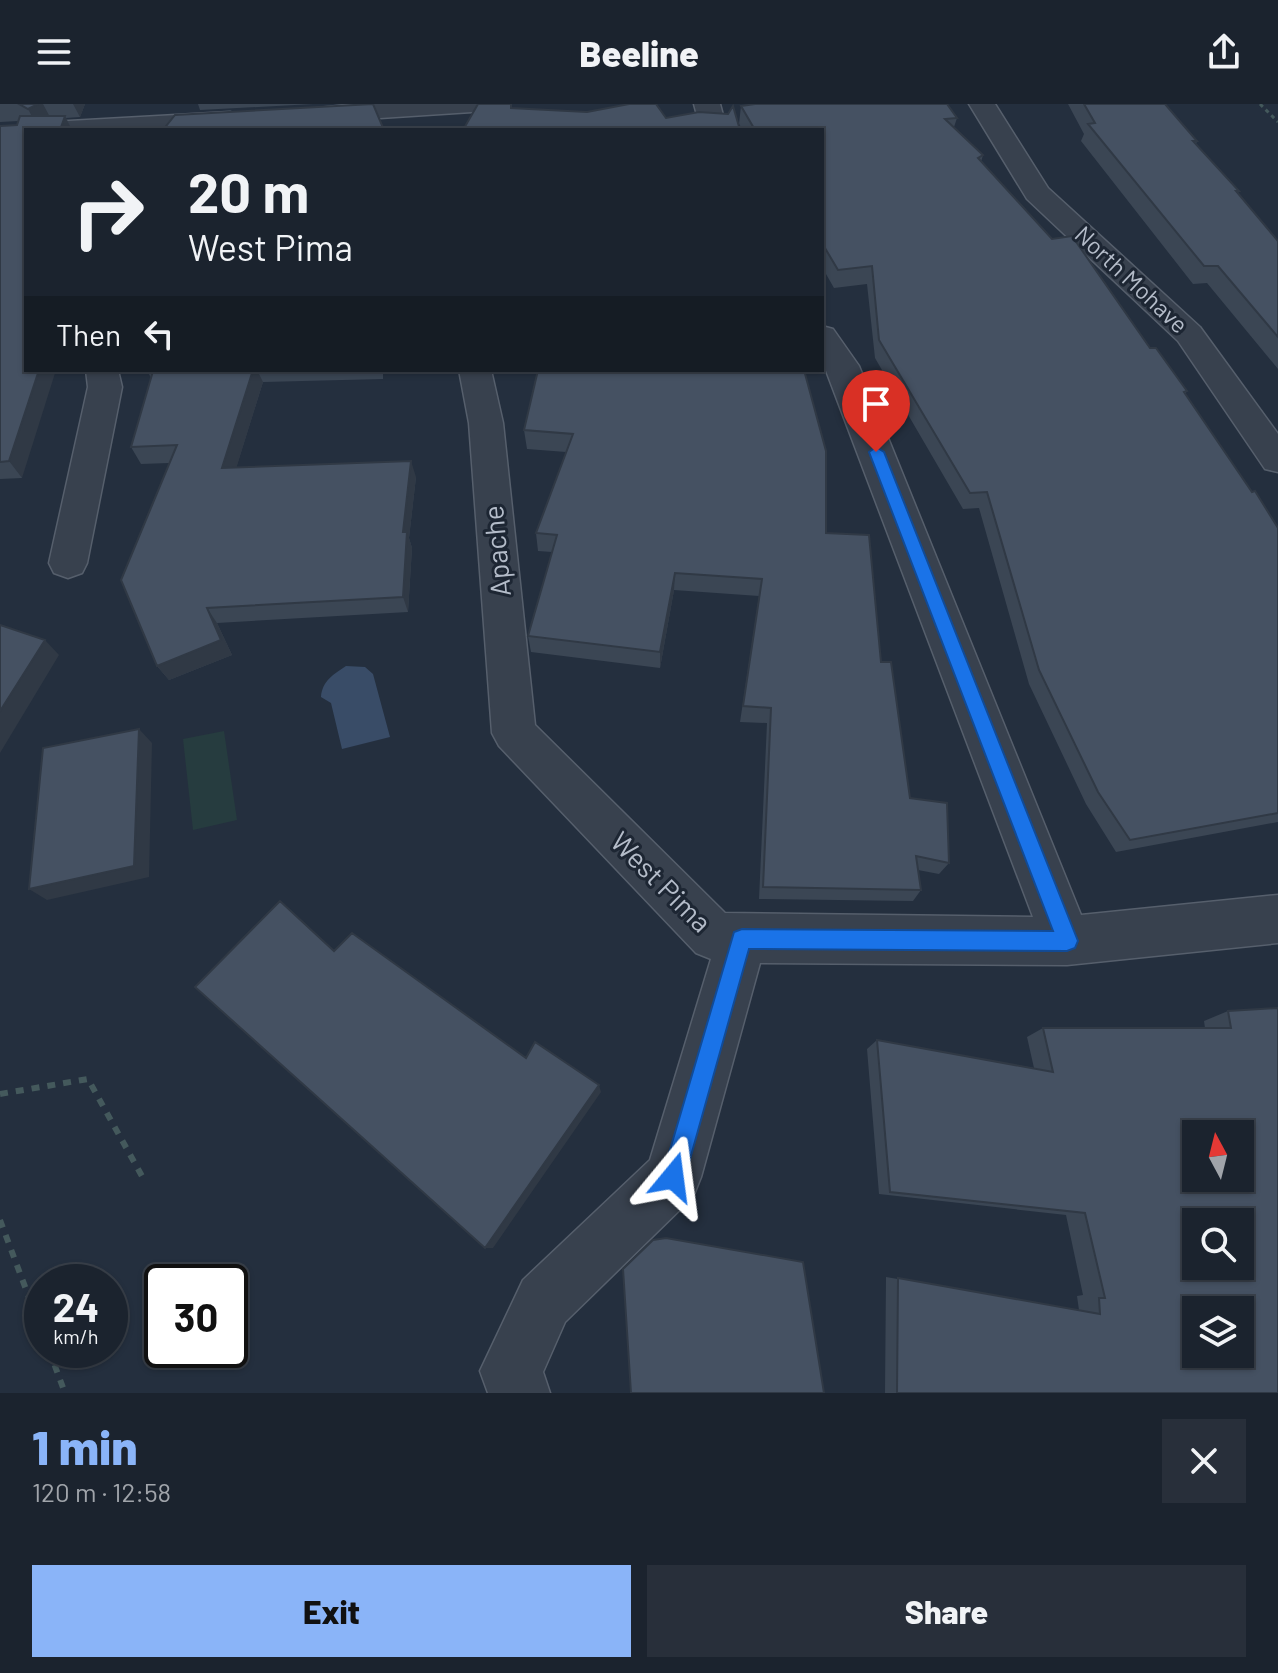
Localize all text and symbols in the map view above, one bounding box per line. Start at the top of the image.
icon: menu [32,30,76,74]
icon: share [1202,30,1246,74]
text: Beeline [579,31,699,74]
text: 20 m [188,157,309,224]
icon: right [56,160,160,264]
street label: North Mohave [1069,219,1195,339]
text: West Pima [188,225,353,268]
icon: left [137,312,181,356]
text: Then [56,316,121,352]
pin [842,370,910,452]
icon: arrive [854,382,898,426]
street label: Apache [475,504,517,598]
street label: West Pima [604,824,719,939]
north arrow [1182,1120,1254,1192]
map controls [1182,1120,1254,1368]
position arrow [631,1135,715,1219]
button: search [1182,1208,1254,1280]
speed limit sign: 30 [144,1264,248,1368]
text: 24 [53,1282,99,1330]
button: layers [1182,1296,1254,1368]
text: km/h [53,1324,99,1348]
text: 1 min [32,1417,138,1475]
button: close [1162,1419,1246,1503]
text: 120 m · 12:58 [32,1476,171,1507]
button: Exit [32,1565,631,1657]
button: Share [647,1565,1246,1657]

